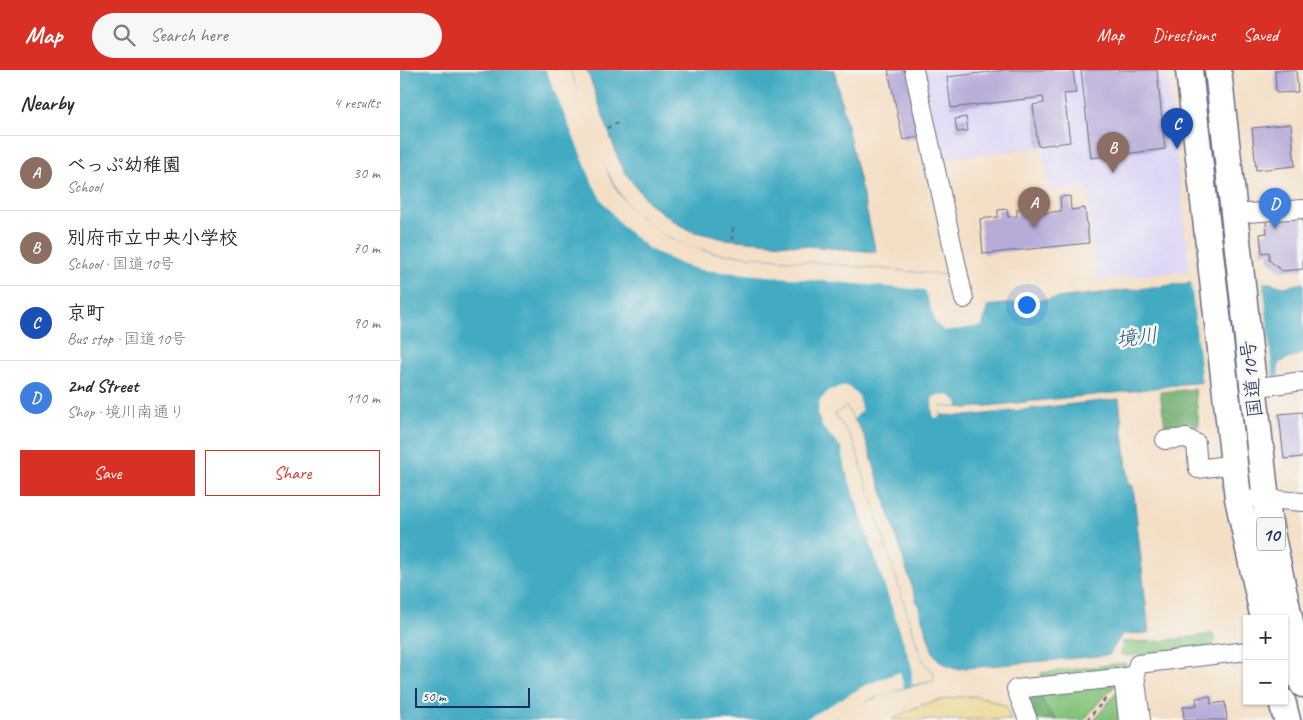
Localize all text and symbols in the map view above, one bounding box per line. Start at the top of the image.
search box [92,13,442,58]
text: Map [25,20,62,50]
icon: search [110,21,138,49]
text: Search here [150,23,228,47]
text: Map [1097,24,1124,46]
text: Directions [1152,24,1215,46]
text: Saved [1243,24,1278,46]
text: Nearby [20,90,73,116]
text: 4 results [333,93,380,113]
pin: C [1161,108,1193,149]
pin: B [1097,132,1129,173]
text: べっぷ幼稚園 [67,153,181,177]
text: A [32,163,40,183]
text: 30 m [353,163,380,183]
text: School [67,177,101,197]
pin: A [1018,187,1050,228]
pin: D [1259,188,1291,229]
text: 別府市立中央小学校 [67,226,238,250]
text: B [32,238,40,258]
text: 70 m [353,238,380,258]
text: School · 国道10号 [67,254,175,274]
your location [1014,292,1040,318]
text: 京町 [67,301,105,325]
text: C [32,313,40,333]
text: 90 m [353,313,380,333]
water label: 境川 [1115,322,1159,352]
text: Bus stop · 国道10号 [67,329,186,349]
street label: 国道10号 [1235,339,1268,419]
text: 2nd Street [67,374,138,398]
text: D [31,388,41,408]
text: 110 m [346,388,380,408]
text: Shop · 境川南通り [67,402,185,422]
button: Save [20,450,195,496]
button: Share [205,450,380,496]
road number: 10 [1257,518,1285,550]
map controls [1243,615,1288,705]
button: + [1243,615,1288,660]
button: − [1243,660,1288,705]
scale bar [415,685,530,708]
text: 50 m [422,688,446,705]

